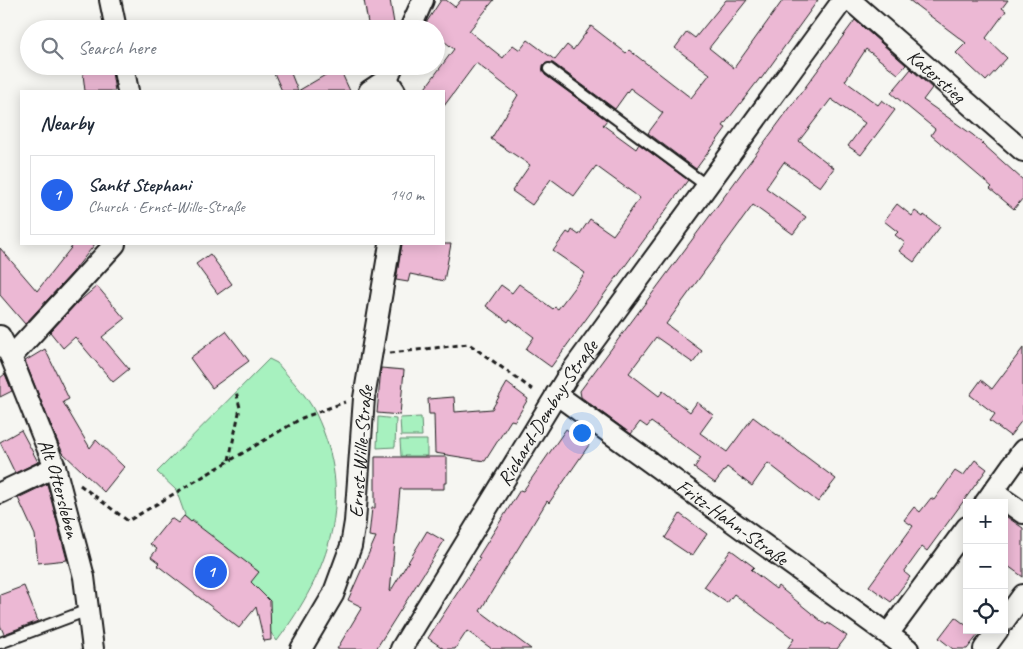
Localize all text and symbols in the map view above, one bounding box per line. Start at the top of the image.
search box [20,20,445,75]
icon: search [38,34,66,62]
text: Search here [78,36,155,60]
street label: Katerstieg [902,43,972,109]
text: Nearby [40,110,93,136]
text: Sankt Stephani [88,173,191,197]
text: 1 [53,185,61,205]
text: 140 m [390,185,424,205]
text: Church · Ernst-Wille-Straße [88,197,245,217]
street label: Richard-Dembny-Straße [491,334,604,490]
street label: Ernst-Wille-Straße [343,382,379,518]
your location [569,420,595,446]
street label: Alt Ottersleben [32,435,86,542]
street label: Fritz-Hahn-Straße [672,473,794,571]
map controls [963,499,1008,634]
button: + [963,499,1008,544]
button: − [963,544,1008,589]
pin: 1 [195,553,227,591]
button: locate [963,589,1008,634]

